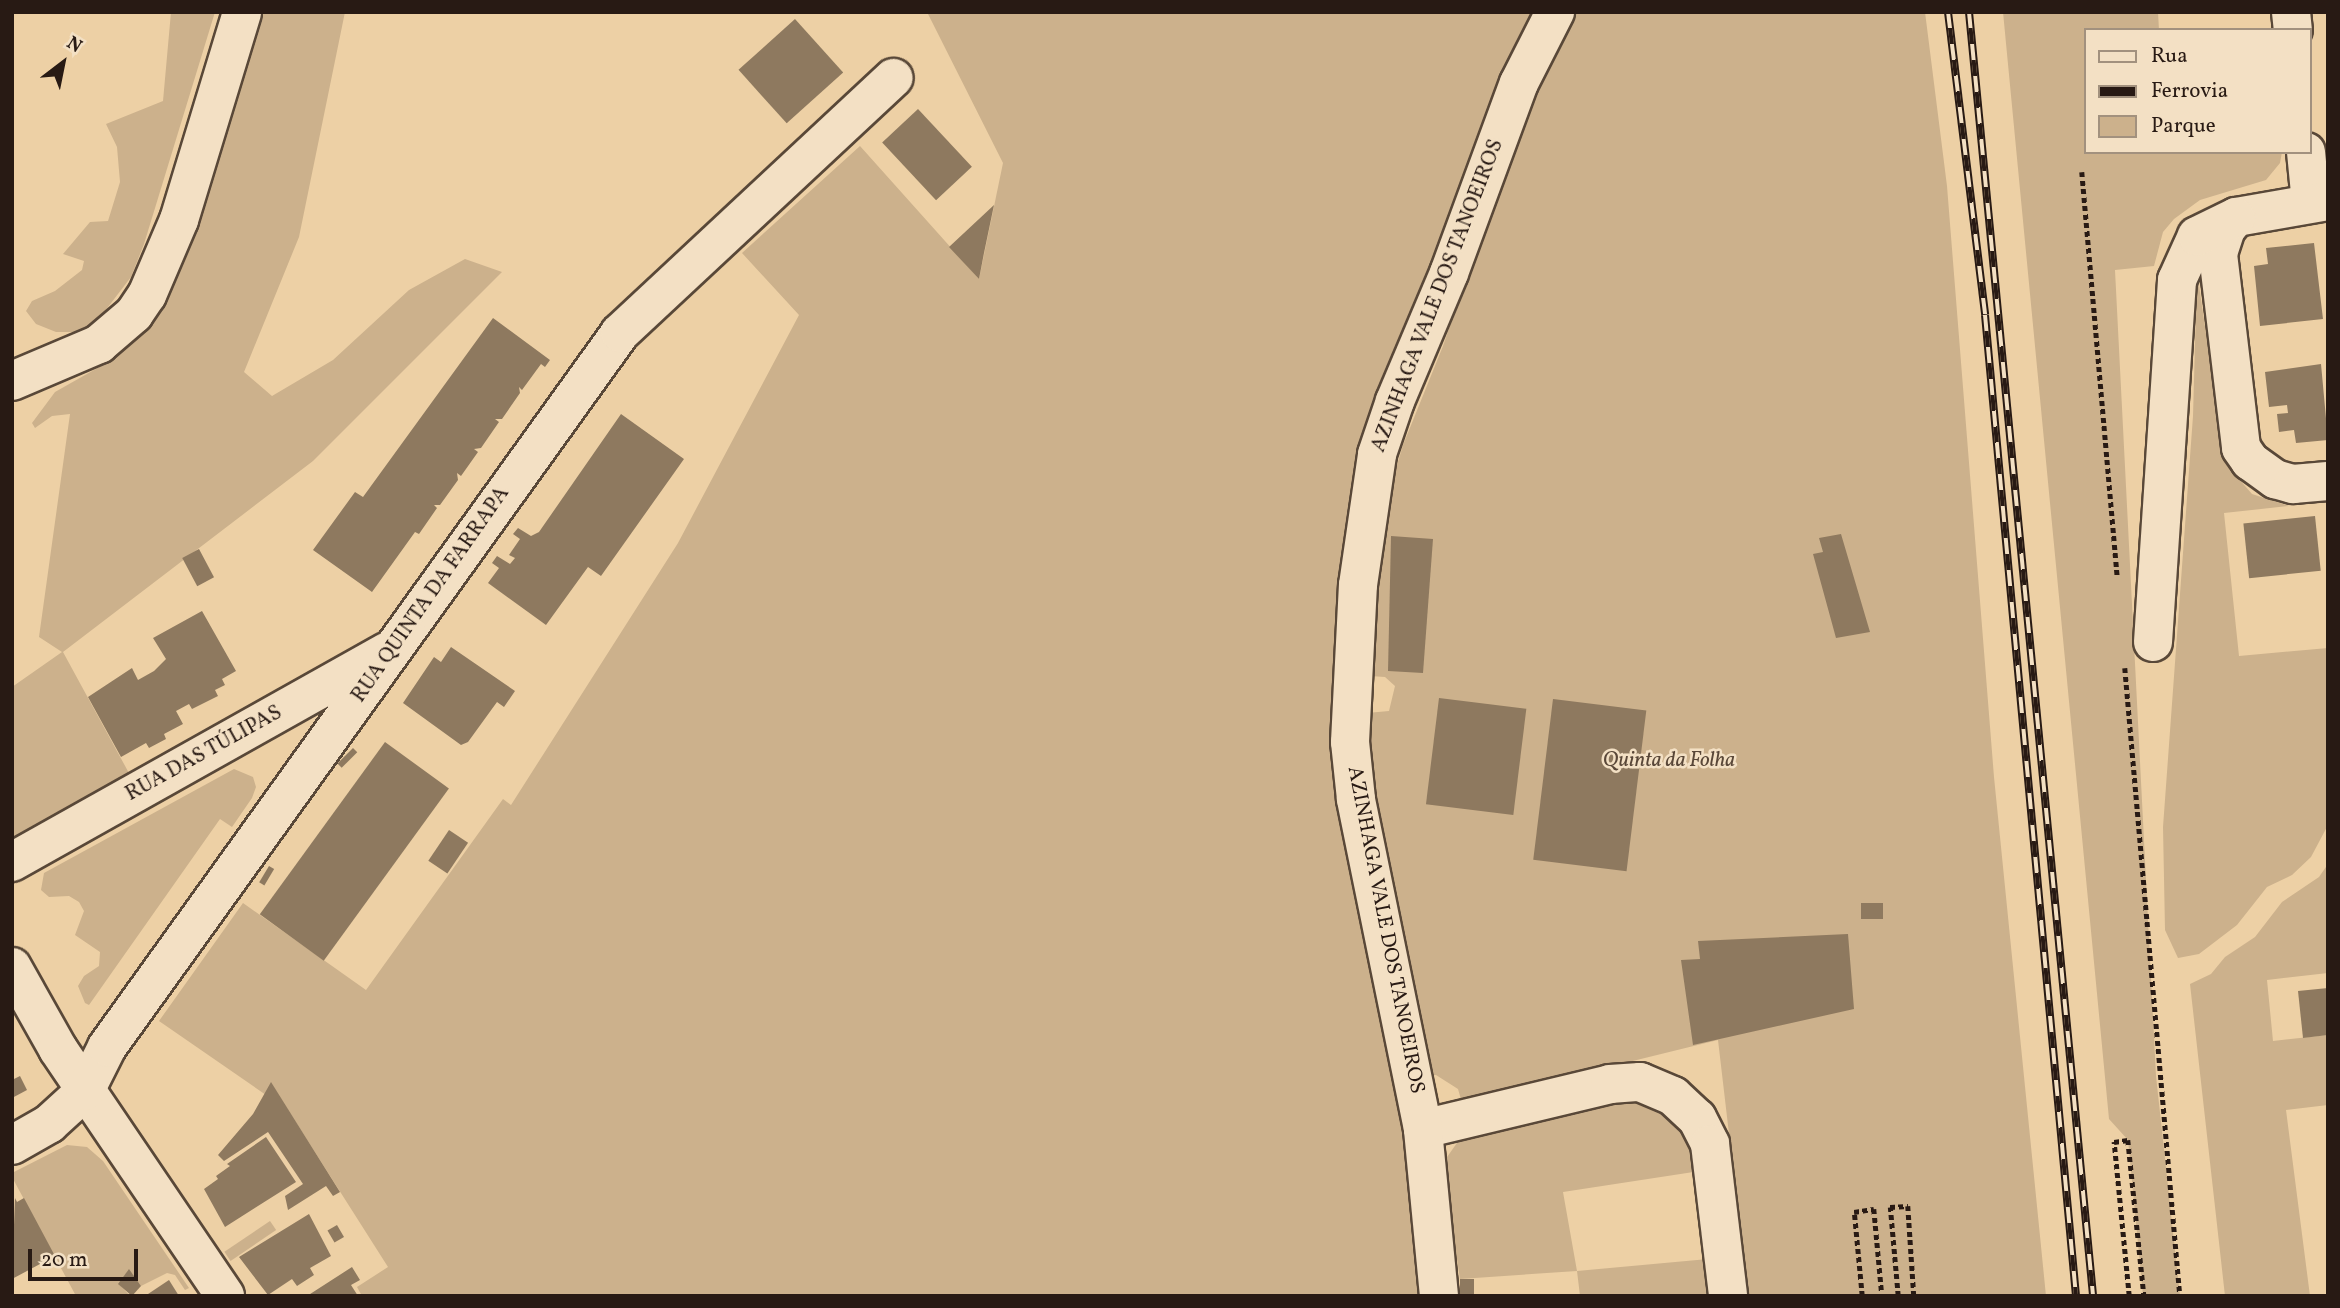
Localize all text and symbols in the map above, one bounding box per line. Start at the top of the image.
north arrow [28,28,98,98]
legend [2084,28,2312,154]
text: N [61,31,87,60]
text: Rua [2151,42,2188,71]
text: Ferrovia [2151,77,2228,106]
text: Parque [2151,112,2216,141]
street label: AZINHAGA VALE DOS TANOEIROS [1366,135,1510,457]
street label: RUA QUINTA DA FARRAPA [347,482,515,708]
street label: RUA DAS TÚLIPAS [121,700,287,808]
park label: Quinta da Folha [1603,748,1735,774]
street label: AZINHAGA VALE DOS TANOEIROS [1341,764,1429,1096]
scale bar [32,1234,142,1278]
text: 20 m [41,1246,87,1275]

